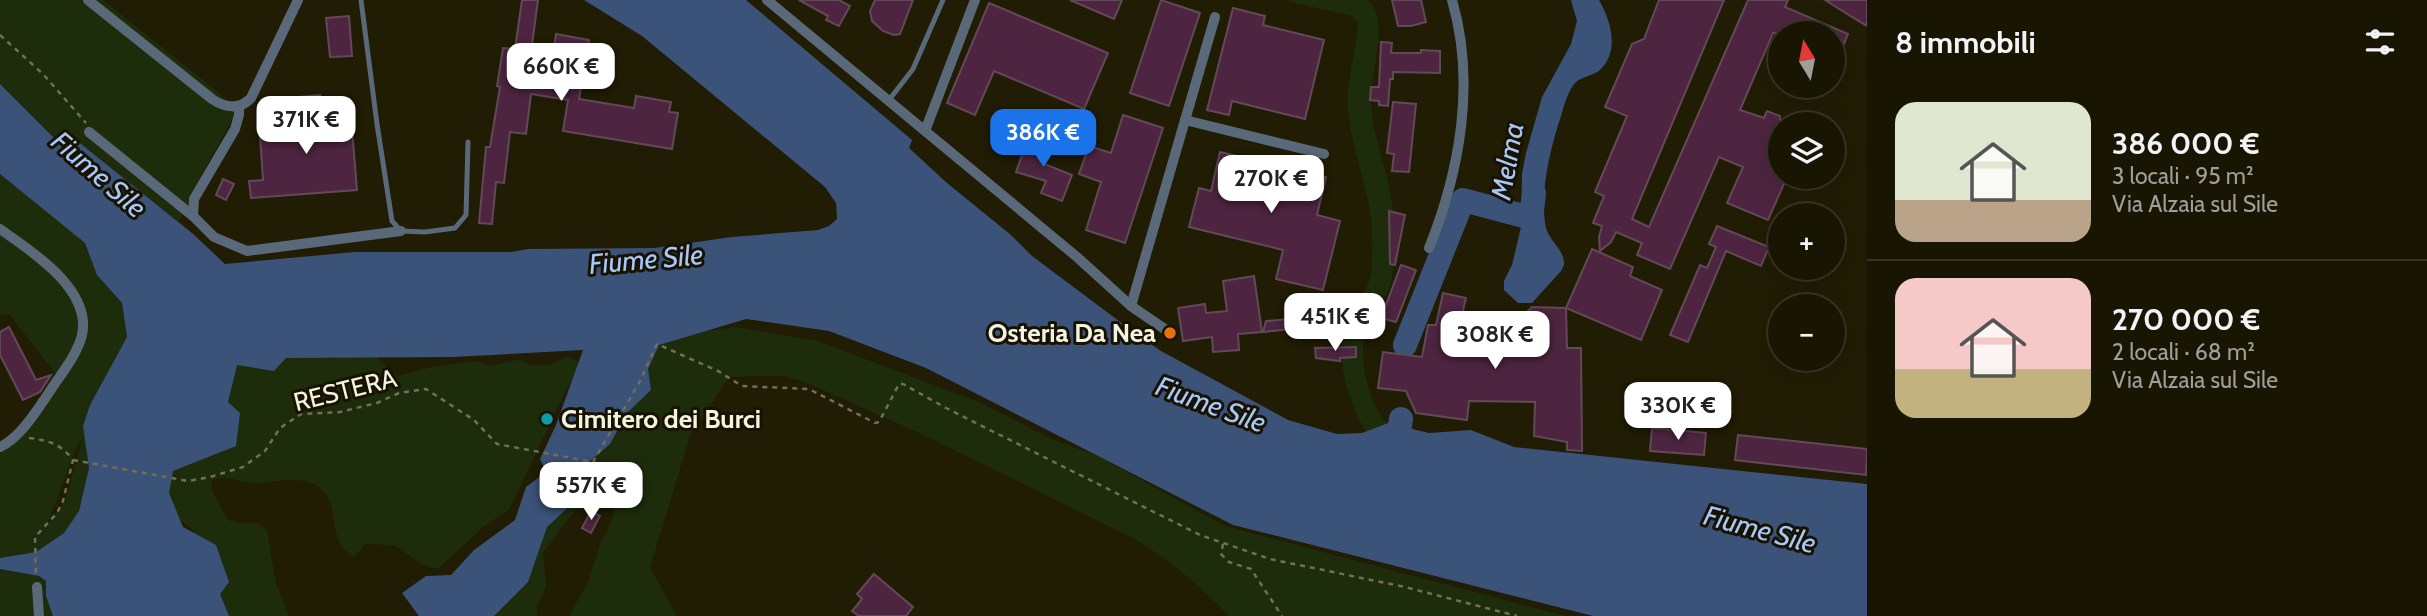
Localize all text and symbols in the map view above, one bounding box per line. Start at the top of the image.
north arrow [1768,21,1844,98]
map controls [1768,21,1845,371]
icon: filters [2361,23,2399,61]
text: 8 immobili [1895,24,2036,61]
pin: 660K € [504,43,618,103]
text: 660K € [523,52,599,80]
pin: 371K € [249,96,363,156]
text: 371K € [273,105,339,133]
pin: 386K € [986,110,1100,169]
button: layers [1768,112,1845,189]
text: 386K € [1006,118,1080,146]
water label: Melma [1483,120,1530,203]
water label: Fiume Sile [45,124,153,224]
text: 386 000 € [2112,125,2259,162]
icon: home [1951,130,2035,214]
pin: 270K € [1214,156,1328,215]
text: 3 locali · 95 m² [2112,162,2254,190]
text: 270K € [1234,164,1308,192]
text: Via Alzaia sul Sile [2112,190,2278,218]
button: + [1768,203,1845,280]
water label: Fiume Sile [587,237,705,281]
pin: 451K € [1278,294,1392,353]
button: − [1768,294,1845,371]
text: 270 000 € [2112,301,2260,338]
text: 451K € [1300,302,1370,330]
icon: home [1951,306,2035,390]
pin: 308K € [1438,312,1552,371]
place label: Osteria Da Nea [988,317,1156,349]
text: 308K € [1457,320,1533,348]
marker: Osteria Da Nea [1162,325,1178,341]
text: 2 locali · 68 m² [2112,338,2255,366]
street label: RESTERA [290,362,400,418]
text: Via Alzaia sul Sile [2112,366,2278,394]
water label: Fiume Sile [1151,368,1271,440]
pin: 330K € [1621,382,1735,442]
text: 330K € [1640,391,1716,419]
place label: Cimitero dei Burci [561,403,761,435]
marker: Cimitero dei Burci [539,411,555,427]
pin: 557K € [534,462,648,522]
text: 557K € [556,471,626,499]
water label: Fiume Sile [1700,498,1820,560]

